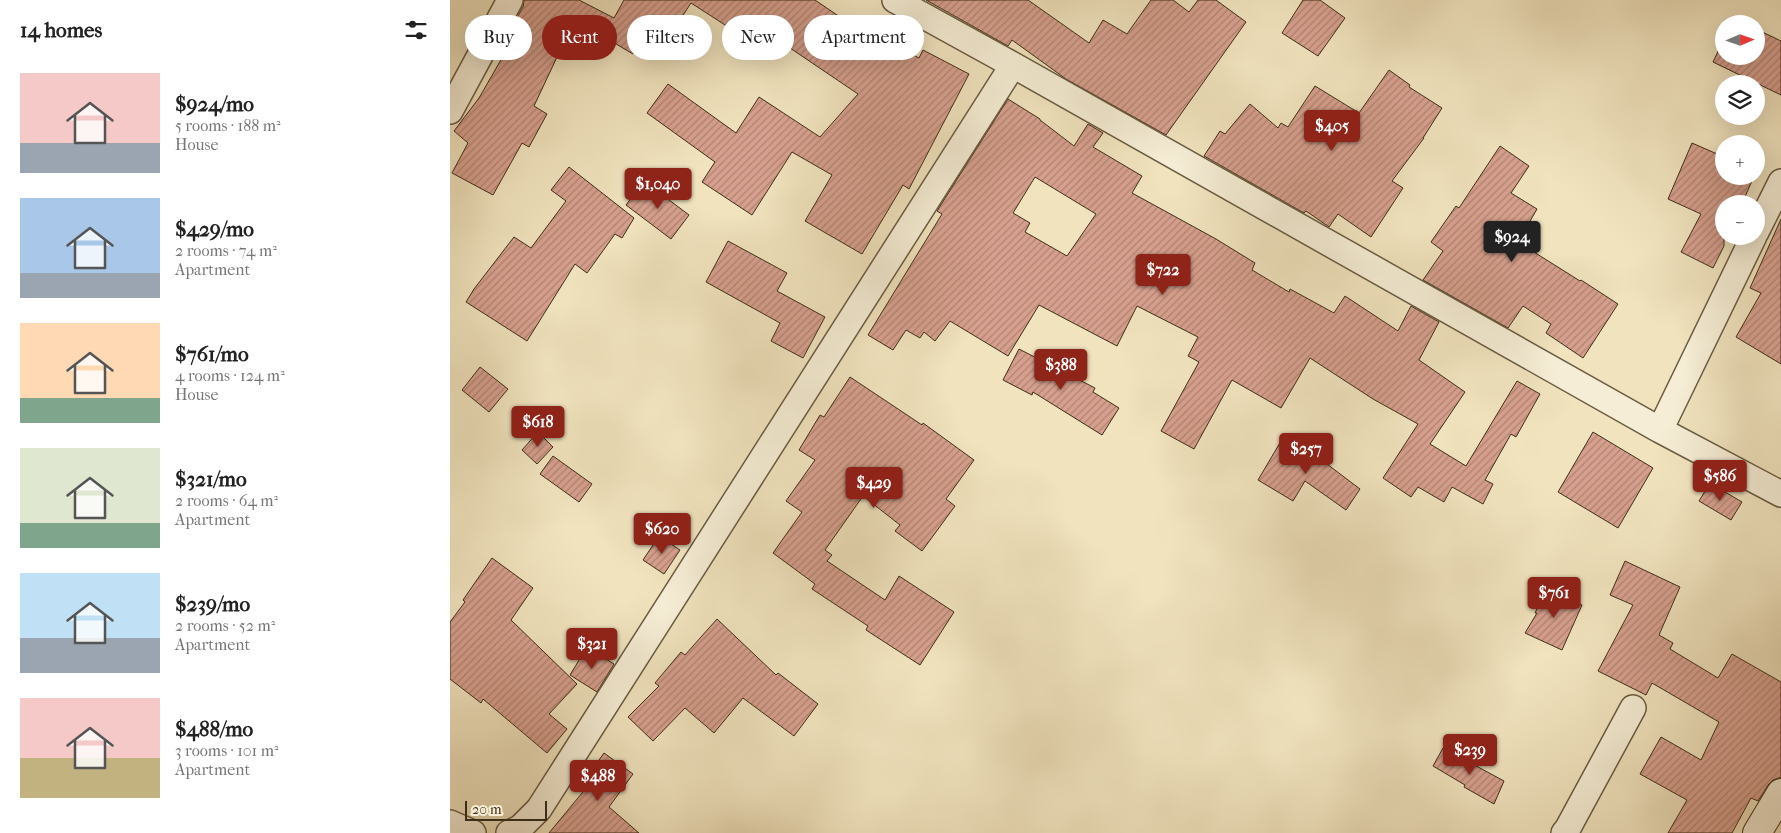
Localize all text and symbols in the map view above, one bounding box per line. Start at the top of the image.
chip: Buy [465,15,532,60]
chip: Rent [542,15,617,60]
chip: Filters [627,15,712,60]
chip: New [722,15,794,60]
chip: Apartment [804,15,924,60]
north arrow [1715,15,1765,65]
map controls [1715,15,1765,245]
icon: filters [402,16,430,44]
text: 14 homes [20,18,102,42]
button: layers [1715,75,1765,125]
text: $924/mo [175,92,254,116]
icon: home [60,93,120,153]
pin: $405 [1302,110,1362,152]
text: 5 rooms · 188 m² [175,116,281,135]
text: $405 [1315,116,1349,135]
text: House [175,135,218,154]
button: + [1715,135,1765,185]
pin: $1,040 [617,168,699,210]
text: $1,040 [636,174,680,193]
button: − [1715,195,1765,245]
text: $429/mo [175,217,254,241]
icon: home [60,218,120,278]
pin: $924 [1482,220,1542,263]
text: $924 [1495,227,1529,246]
text: 2 rooms · 74 m² [175,241,277,260]
pin: $722 [1133,254,1193,296]
text: Apartment [175,260,250,279]
text: $722 [1147,260,1179,279]
text: $761/mo [175,342,249,366]
icon: home [60,343,120,403]
pin: $388 [1031,348,1091,391]
text: $388 [1045,355,1077,374]
text: 4 rooms · 124 m² [175,366,285,385]
text: House [175,385,218,404]
pin: $618 [508,406,568,448]
text: $618 [522,412,554,431]
pin: $257 [1276,432,1336,475]
text: $257 [1290,439,1322,458]
pin: $586 [1690,460,1750,502]
pin: $429 [844,466,904,509]
text: $586 [1704,466,1736,485]
text: $321/mo [175,467,247,491]
icon: home [60,468,120,528]
text: $429 [857,473,891,492]
text: 2 rooms · 64 m² [175,491,278,510]
text: Apartment [175,510,250,529]
pin: $620 [632,512,692,555]
text: $620 [645,519,679,538]
pin: $761 [1524,576,1584,619]
text: $761 [1539,583,1569,602]
text: $239/mo [175,592,250,616]
icon: home [60,593,120,653]
text: 2 rooms · 52 m² [175,616,275,635]
pin: $321 [562,628,622,670]
text: $321 [577,634,607,653]
text: Apartment [175,635,250,654]
text: $488/mo [175,717,253,741]
icon: home [60,718,120,778]
pin: $239 [1440,734,1500,776]
text: $239 [1454,740,1486,759]
text: 3 rooms · 101 m² [175,741,278,760]
text: Apartment [175,760,250,779]
pin: $488 [568,760,628,802]
text: $488 [581,766,615,785]
scale bar [465,798,548,821]
text: 20 m [472,801,502,818]

